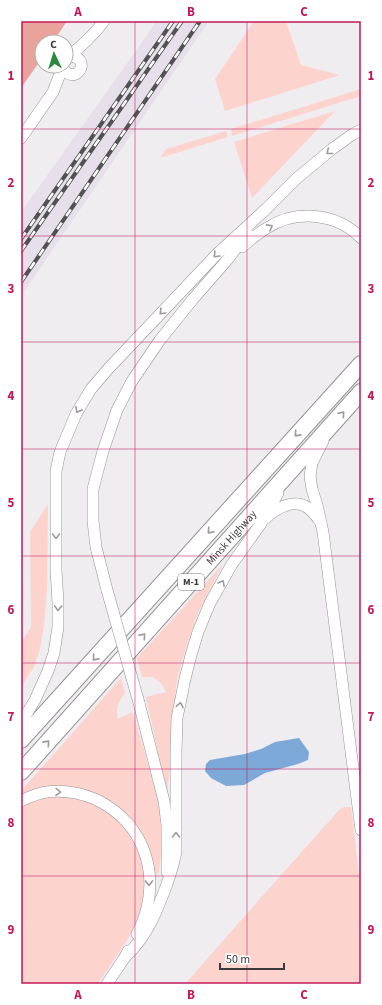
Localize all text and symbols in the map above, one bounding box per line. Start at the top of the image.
text: A [73,3,82,21]
text: B [187,3,195,21]
text: C [300,3,308,21]
north arrow [34,34,74,74]
text: С [50,37,58,52]
text: 1 [8,67,15,85]
text: 1 [368,67,375,85]
one-way arrow [326,147,334,154]
text: 2 [8,174,15,192]
text: 2 [368,174,375,192]
one-way arrow [266,224,273,231]
one-way arrow [213,250,221,258]
text: 3 [8,280,15,298]
text: 3 [368,280,375,298]
one-way arrow [159,307,167,315]
text: 4 [8,387,15,405]
text: 4 [368,387,375,405]
one-way arrow [76,406,83,413]
one-way arrow [337,411,344,418]
one-way arrow [295,429,302,437]
text: 5 [8,494,15,512]
text: 5 [368,494,375,512]
street label: Minsk Highway [202,507,260,568]
one-way arrow [208,526,215,533]
one-way arrow [52,533,60,539]
road number: М-1 [178,574,204,590]
one-way arrow [217,580,224,587]
text: 6 [8,601,15,619]
text: 6 [368,601,375,619]
one-way arrow [54,605,62,611]
one-way arrow [138,633,145,640]
one-way arrow [92,653,100,661]
one-way arrow [175,702,183,708]
text: 7 [8,708,15,726]
text: 7 [368,708,375,726]
one-way arrow [42,740,50,748]
one-way arrow [55,788,61,796]
text: 8 [8,814,15,832]
text: 8 [368,814,375,832]
one-way arrow [172,832,180,838]
one-way arrow [145,880,153,886]
text: 9 [8,921,15,939]
text: 9 [368,921,375,939]
scale bar [220,945,284,971]
text: 50 m [226,951,250,968]
text: A [73,986,82,1004]
text: B [187,986,195,1004]
text: C [300,986,308,1004]

